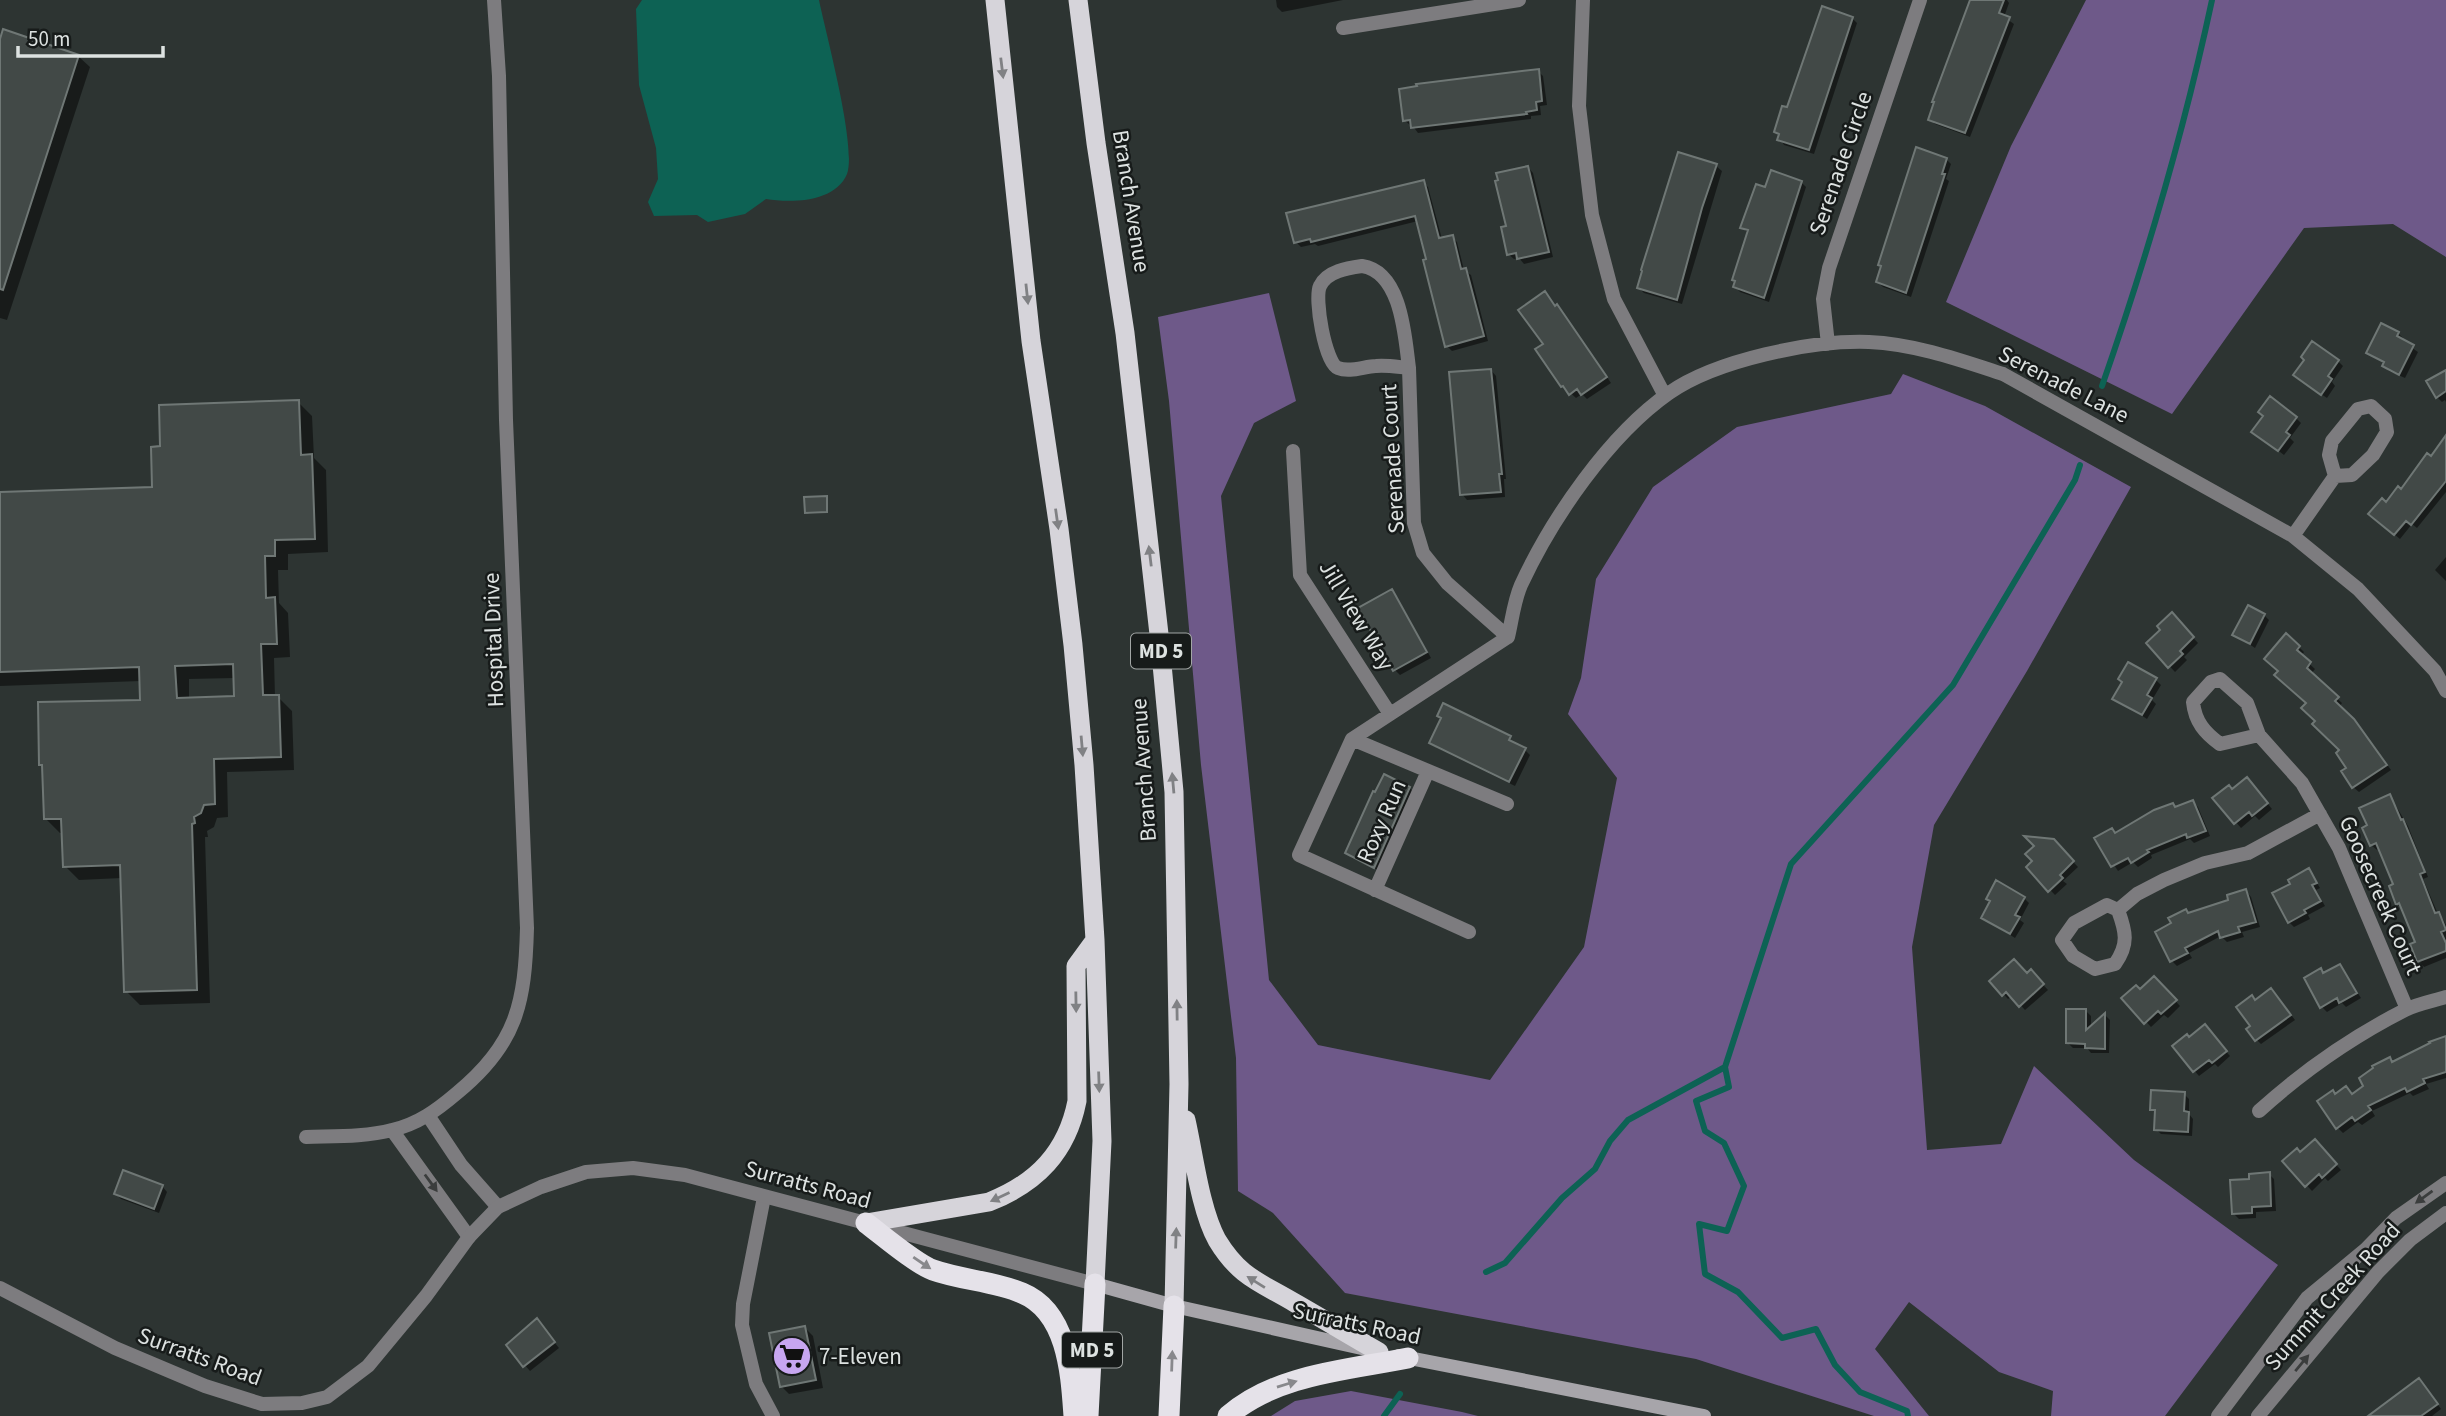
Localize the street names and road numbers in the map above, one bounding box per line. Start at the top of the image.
street label: Serenade Circle [1800,87,1881,240]
street label: Branch Avenue [1104,128,1159,275]
street label: Serenade Lane [1993,337,2135,432]
street label: Serenade Court [1372,383,1413,535]
street label: Jill View Way [1311,554,1403,677]
street label: Hospital Drive [475,572,512,708]
road number: MD 5 [1131,634,1191,668]
street label: Branch Avenue [1122,697,1165,843]
street label: Roxy Run [1348,774,1415,868]
street label: Goosecreek Court [2331,810,2430,980]
street label: Surratts Road [741,1152,875,1217]
street label: Summit Creek Road [2257,1215,2408,1378]
street label: Surratts Road [1290,1294,1424,1353]
street label: Surratts Road [133,1319,267,1394]
road number: MD 5 [1062,1332,1122,1368]

